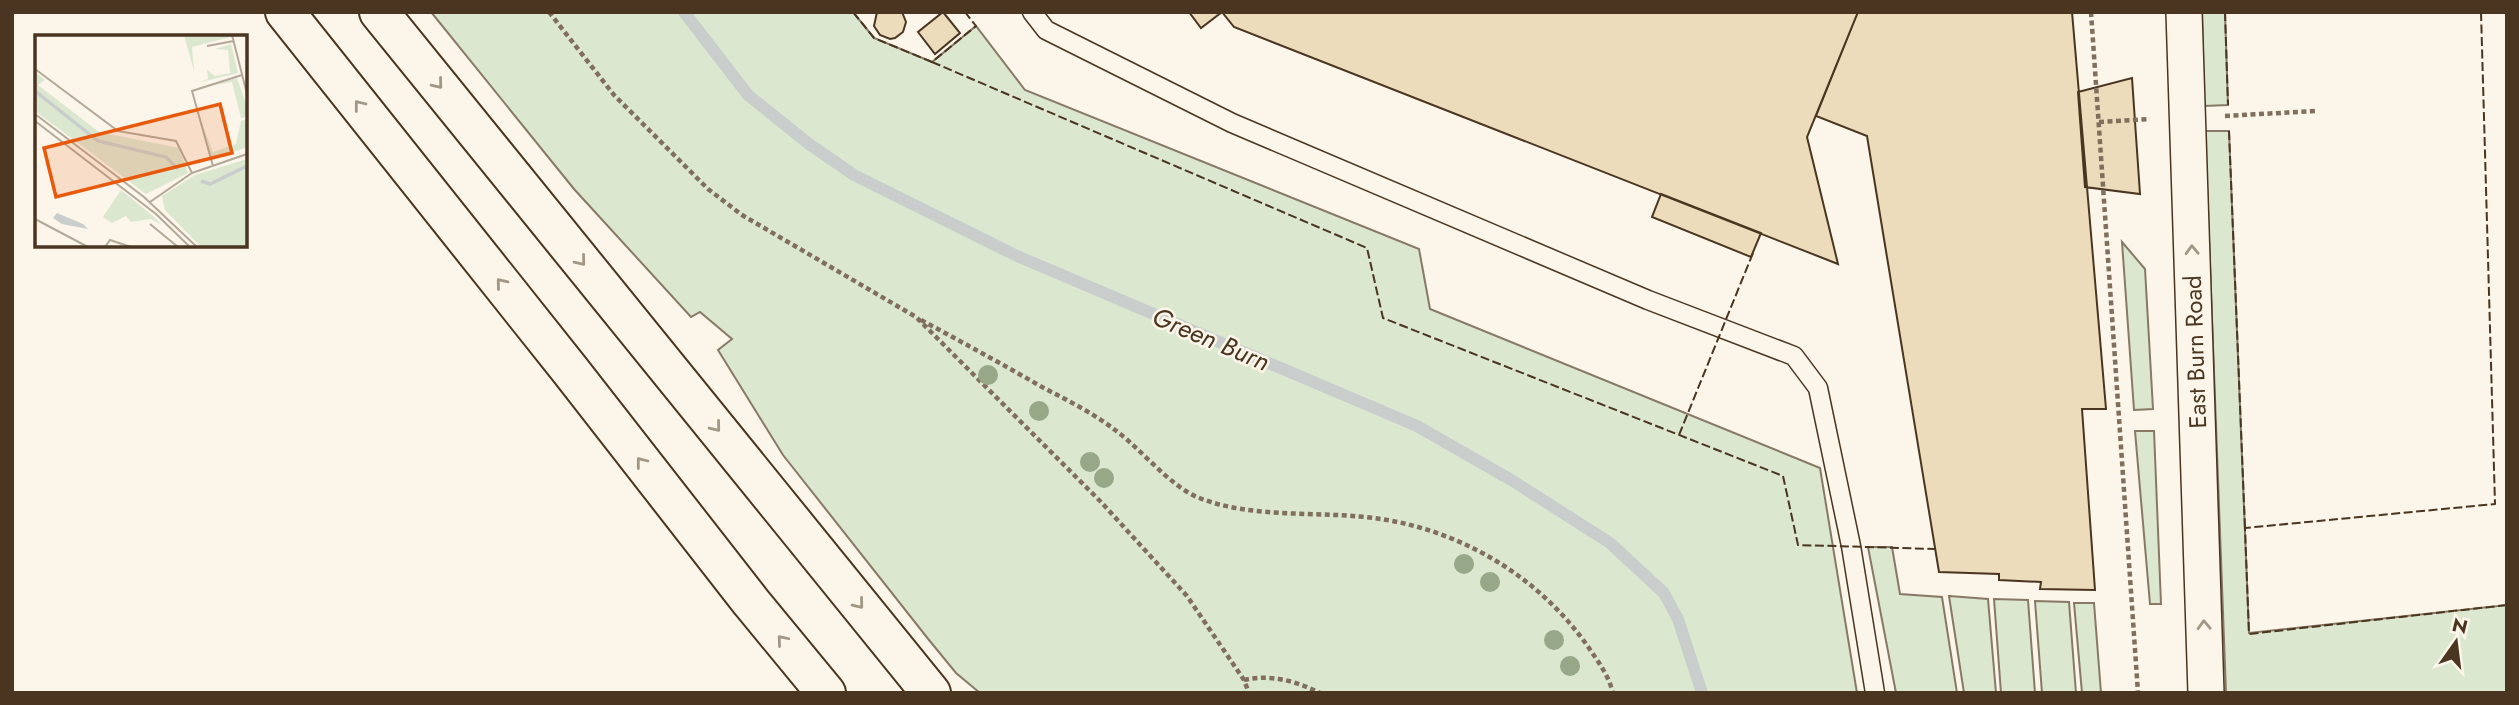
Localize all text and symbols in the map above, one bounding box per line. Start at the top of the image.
inset map [35,35,247,247]
one-way arrow [429,77,442,89]
one-way arrow [354,100,367,113]
one-way arrow [2184,244,2199,255]
one-way arrow [573,252,585,265]
street label: East Burn Road [2175,275,2215,429]
one-way arrow [496,278,509,291]
water label: Green Burn [1146,297,1276,381]
one-way arrow [707,419,720,431]
one-way arrow [637,457,650,469]
one-way arrow [850,596,863,608]
north arrow [2421,607,2491,677]
text: N [2449,611,2471,641]
one-way arrow [2196,619,2212,629]
one-way arrow [778,636,791,648]

